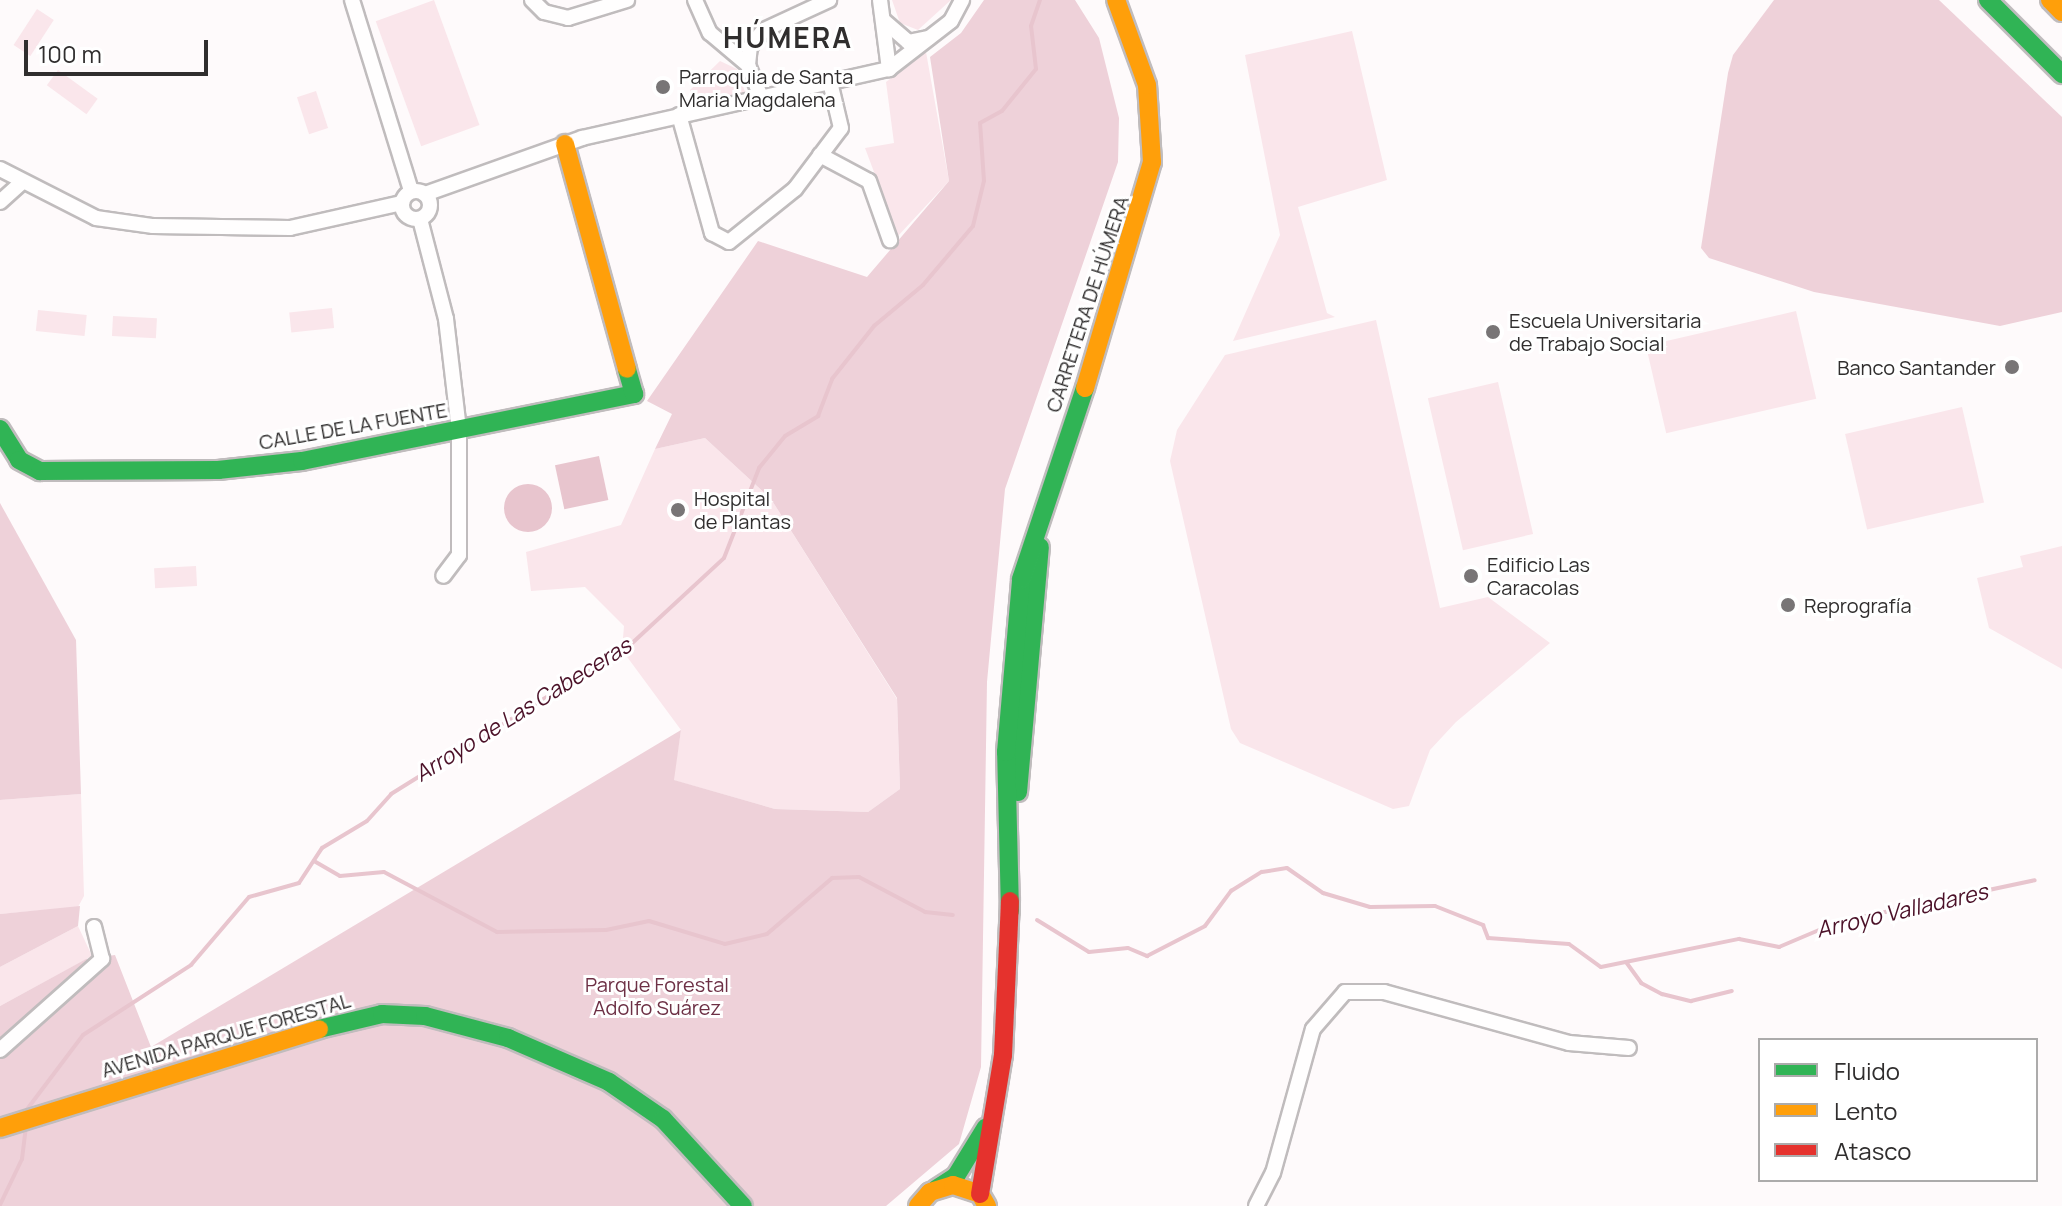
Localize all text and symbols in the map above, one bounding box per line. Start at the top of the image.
district label: HÚMERA [723,20,853,54]
scale bar [28,24,212,74]
text: 100 m [38,37,102,70]
place label: Parroquia de Santa Maria Magdalena [679,64,853,111]
marker: Parroquia de Santa Maria Magdalena [654,78,672,96]
street label: CARRETERA DE HÚMERA [1041,193,1133,415]
place label: Escuela Universitaria de Trabajo Social [1509,308,1701,355]
marker: Escuela Universitaria de Trabajo Social [1484,323,1502,341]
place label: Banco Santander [1837,355,1996,379]
marker: Banco Santander [2003,358,2021,376]
street label: CALLE DE LA FUENTE [257,398,449,454]
place label: Hospital de Plantas [694,486,791,533]
marker: Hospital de Plantas [669,501,687,519]
place label: Edificio Las Caracolas [1487,552,1590,599]
marker: Edificio Las Caracolas [1462,567,1480,585]
place label: Reprografía [1804,593,1912,617]
marker: Reprografía [1779,596,1797,614]
water label: Arroyo de Las Cabeceras [410,633,636,787]
water label: Arroyo Valladares [1814,878,1990,944]
park label: Parque Forestal Adolfo Suárez [585,972,729,1019]
street label: AVENIDA PARQUE FORESTAL [99,988,353,1082]
legend [1758,1038,2038,1182]
text: Fluido [1834,1054,1900,1087]
text: Lento [1834,1094,1898,1127]
text: Atasco [1834,1134,1911,1167]

